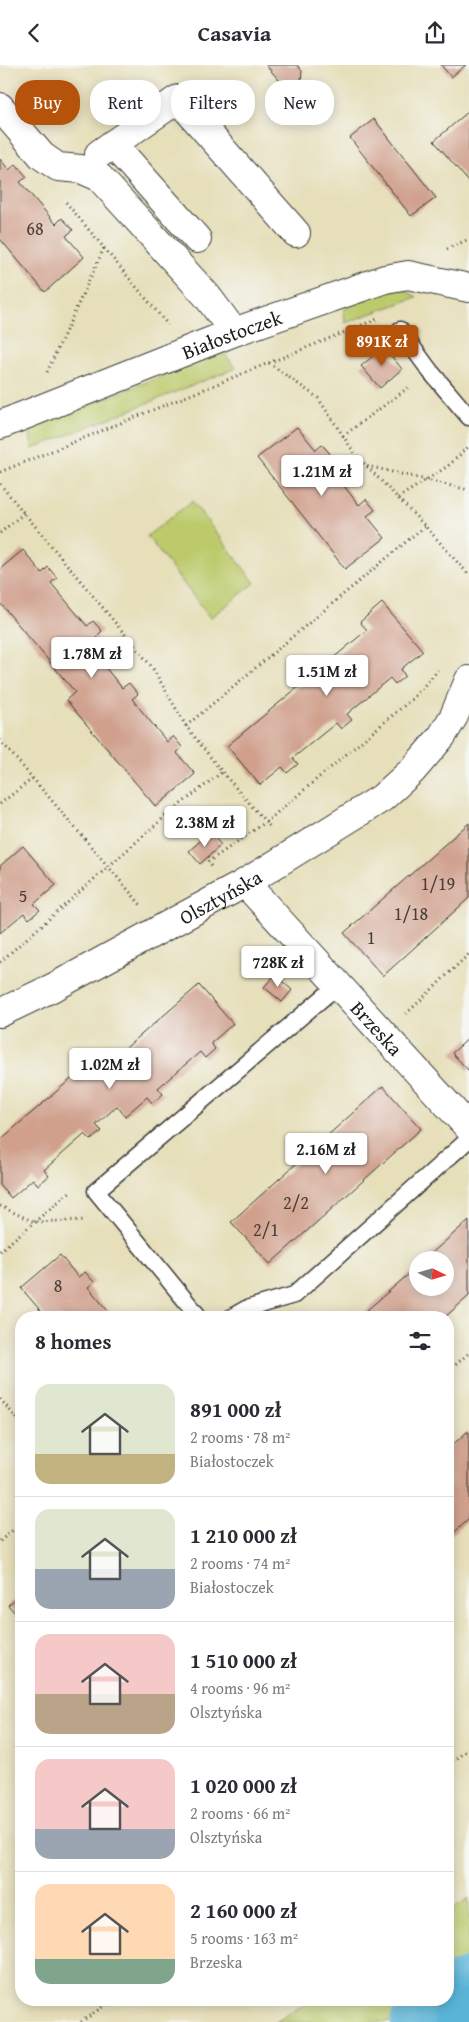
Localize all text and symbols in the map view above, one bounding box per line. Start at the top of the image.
text: Casavia [198,17,271,49]
icon: back [20,19,48,47]
icon: share [421,19,449,47]
chip: Buy [15,80,80,125]
chip: Rent [90,80,161,125]
chip: Filters [171,80,255,125]
chip: New [265,80,334,125]
house number: 68 [26,215,44,242]
street label: Białostoczek [177,302,286,366]
pin: 891K zł [336,325,428,367]
text: 891K zł [356,329,408,353]
pin: 1.21M zł [270,455,374,497]
text: 1.21M zł [292,459,352,483]
pin: 1.78M zł [40,637,144,679]
text: 1.78M zł [62,641,122,665]
pin: 1.51M zł [275,655,379,697]
text: 1.51M zł [297,659,357,683]
pin: 2.38M zł [153,805,257,848]
text: 2.38M zł [175,810,235,834]
street label: Olsztyńska [173,862,267,931]
house number: 1/19 [421,870,455,897]
house number: 5 [19,882,27,909]
house number: 1/18 [394,900,428,927]
house number: 1 [367,924,375,951]
pin: 728K zł [232,945,324,988]
text: 728K zł [252,950,304,974]
street label: Brzeska [345,994,410,1062]
pin: 1.02M zł [58,1047,162,1090]
text: 1.02M zł [80,1052,140,1076]
pin: 2.16M zł [274,1133,378,1175]
text: 2.16M zł [296,1137,356,1161]
house number: 2/2 [283,1189,309,1216]
house number: 2/1 [253,1216,279,1243]
north arrow [409,1251,454,1296]
map controls [409,1251,454,1296]
house number: 8 [54,1272,62,1299]
text: 8 homes [35,1326,111,1357]
icon: filters [406,1327,434,1355]
text: 891 000 zł [190,1394,281,1425]
icon: home [75,1404,135,1464]
text: 2 rooms · 78 m² [190,1425,290,1449]
text: Białostoczek [190,1449,274,1473]
text: 1 210 000 zł [190,1520,297,1551]
icon: home [75,1529,135,1589]
text: 2 rooms · 74 m² [190,1551,290,1575]
text: Białostoczek [190,1575,274,1599]
text: 1 510 000 zł [190,1645,297,1676]
icon: home [75,1654,135,1714]
text: 4 rooms · 96 m² [190,1676,290,1700]
text: Olsztyńska [190,1700,262,1724]
text: 1 020 000 zł [190,1770,297,1801]
icon: home [75,1779,135,1839]
text: 2 rooms · 66 m² [190,1801,290,1825]
text: Olsztyńska [190,1825,262,1849]
text: 2 160 000 zł [190,1895,297,1926]
icon: home [75,1904,135,1964]
text: 5 rooms · 163 m² [190,1926,298,1950]
text: Brzeska [190,1950,242,1974]

